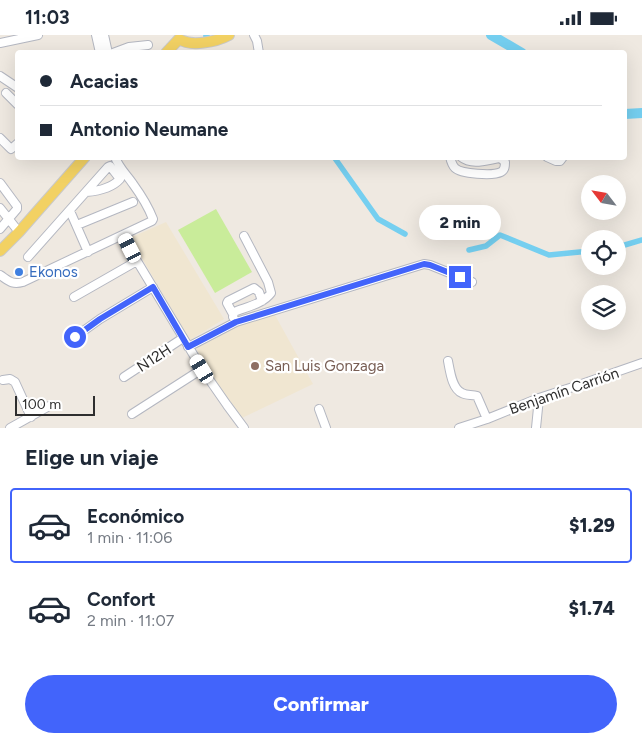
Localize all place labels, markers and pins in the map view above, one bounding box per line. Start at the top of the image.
place label: Ekonos [29,263,78,281]
marker: Ekonos [13,266,25,278]
place label: San Luis Gonzaga [265,357,384,375]
marker: San Luis Gonzaga [249,360,261,372]

